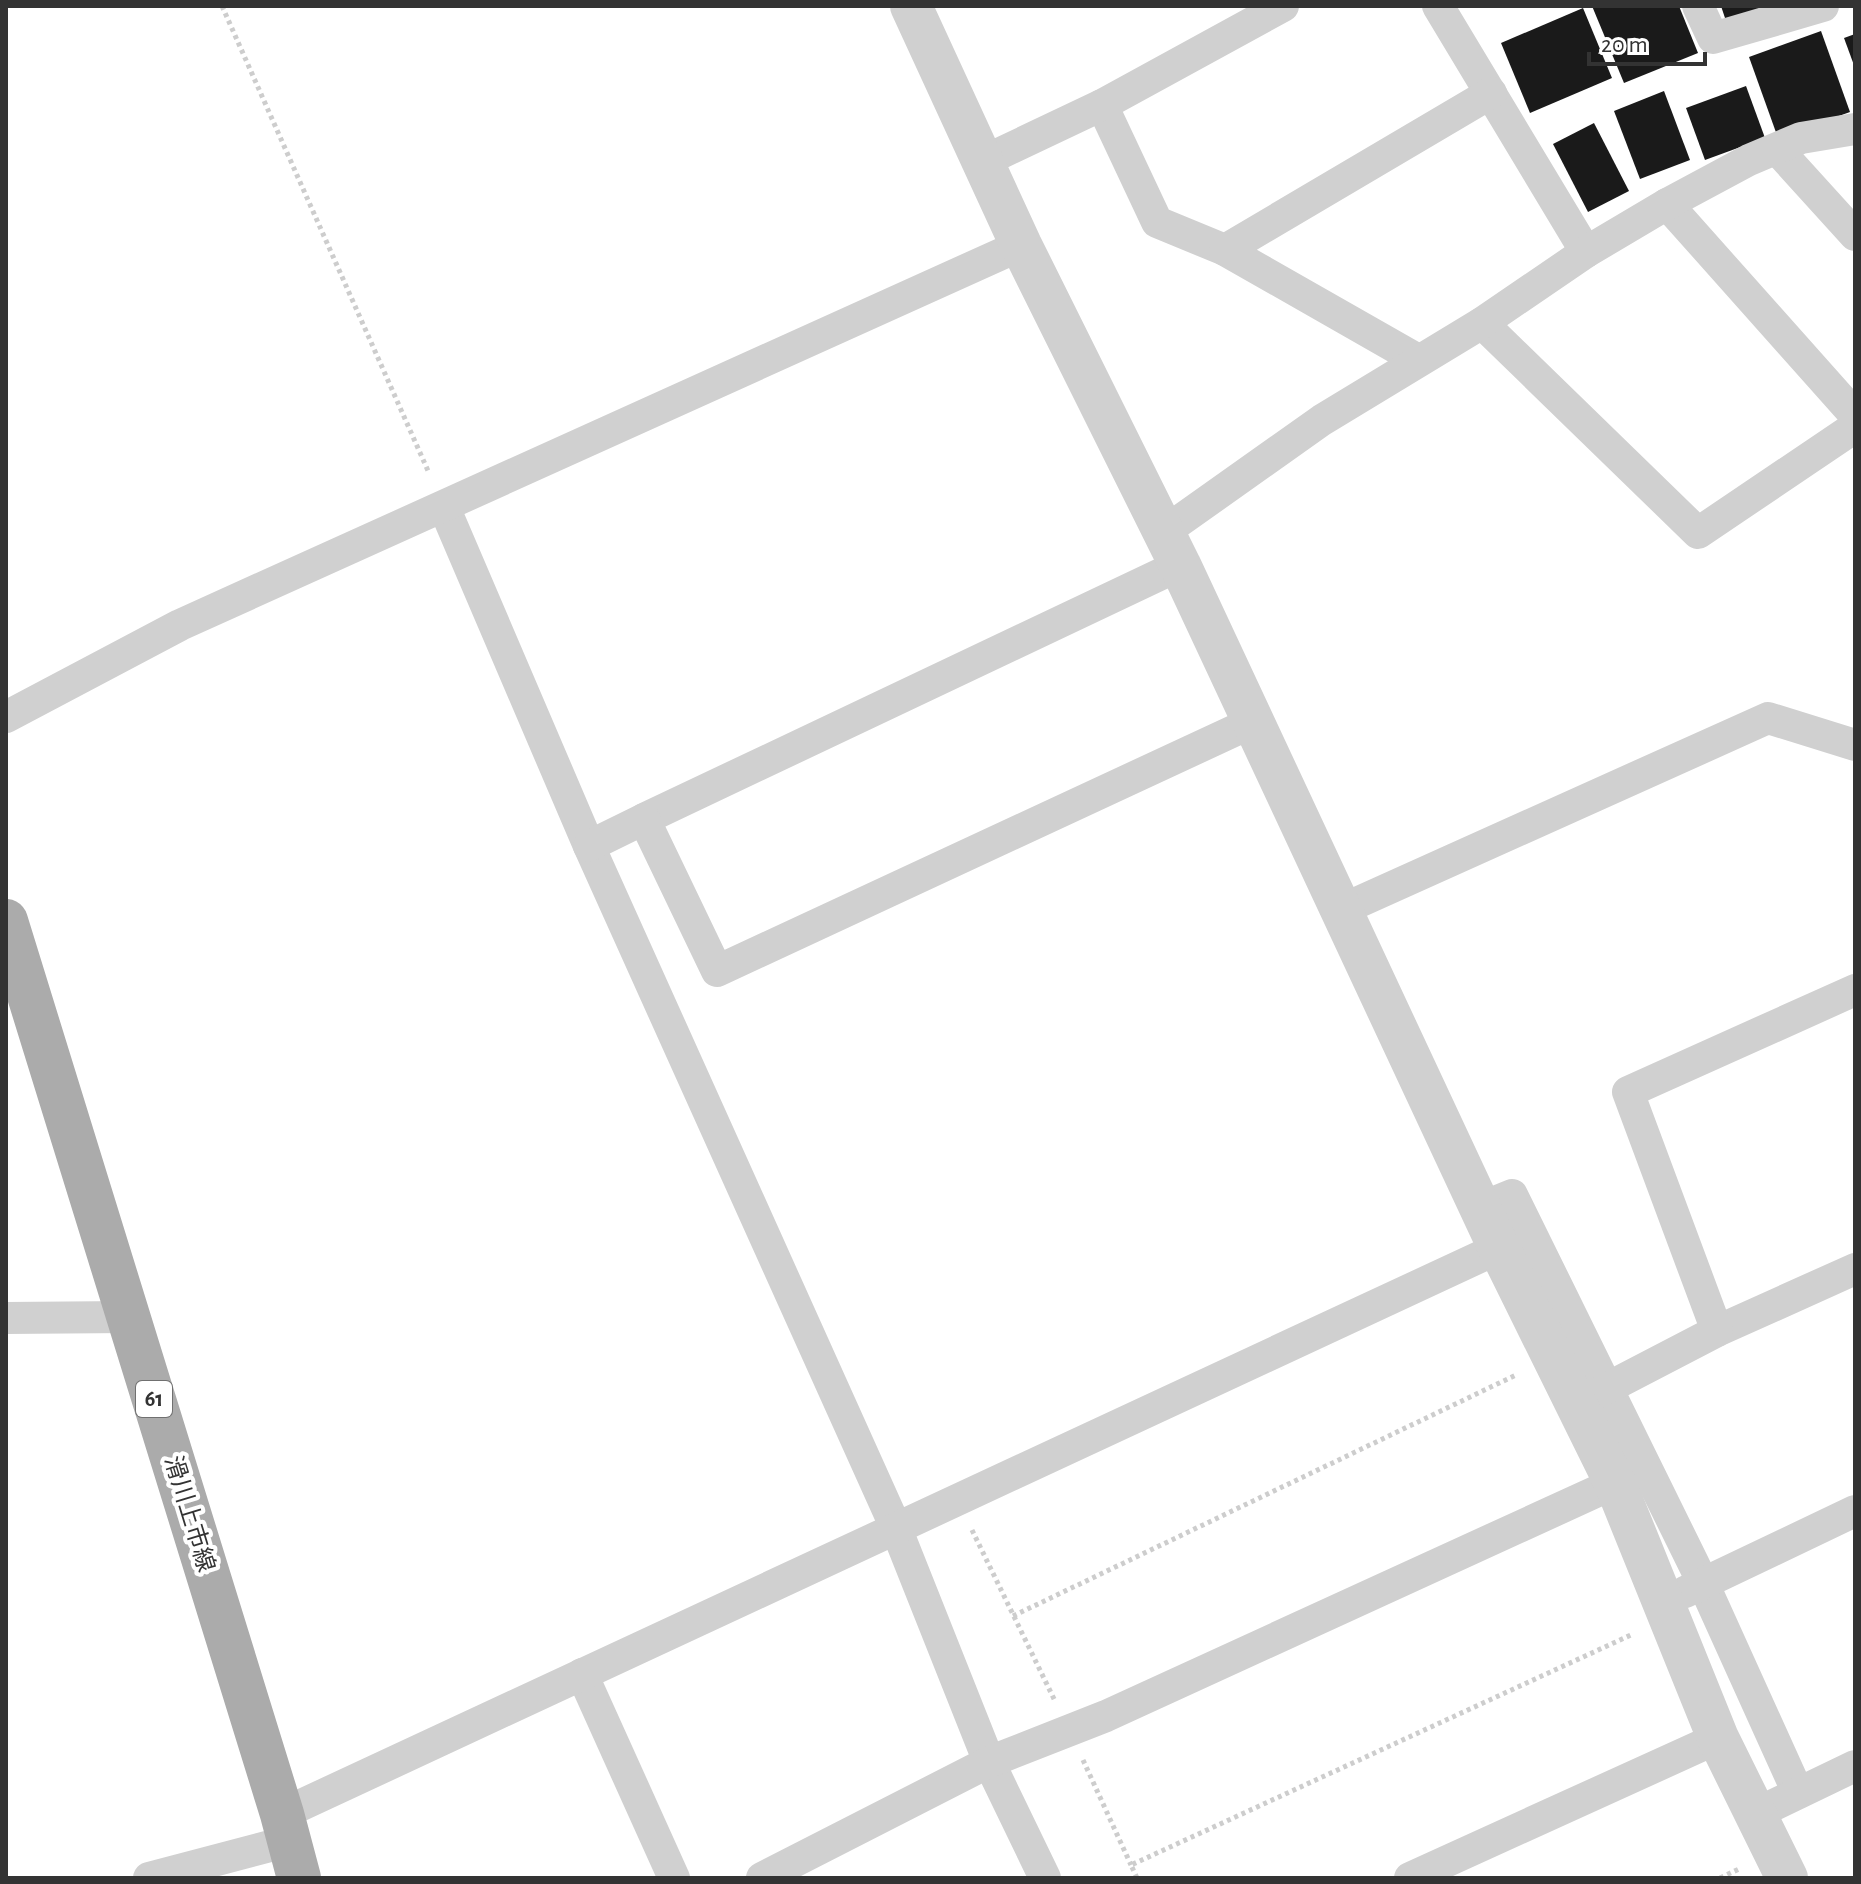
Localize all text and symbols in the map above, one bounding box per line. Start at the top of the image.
scale bar [1589,16,1705,66]
text: 20 m [1601,33,1648,57]
road number: 61 [136,1381,172,1417]
street label: 滑川上市線 [160,1453,220,1575]

